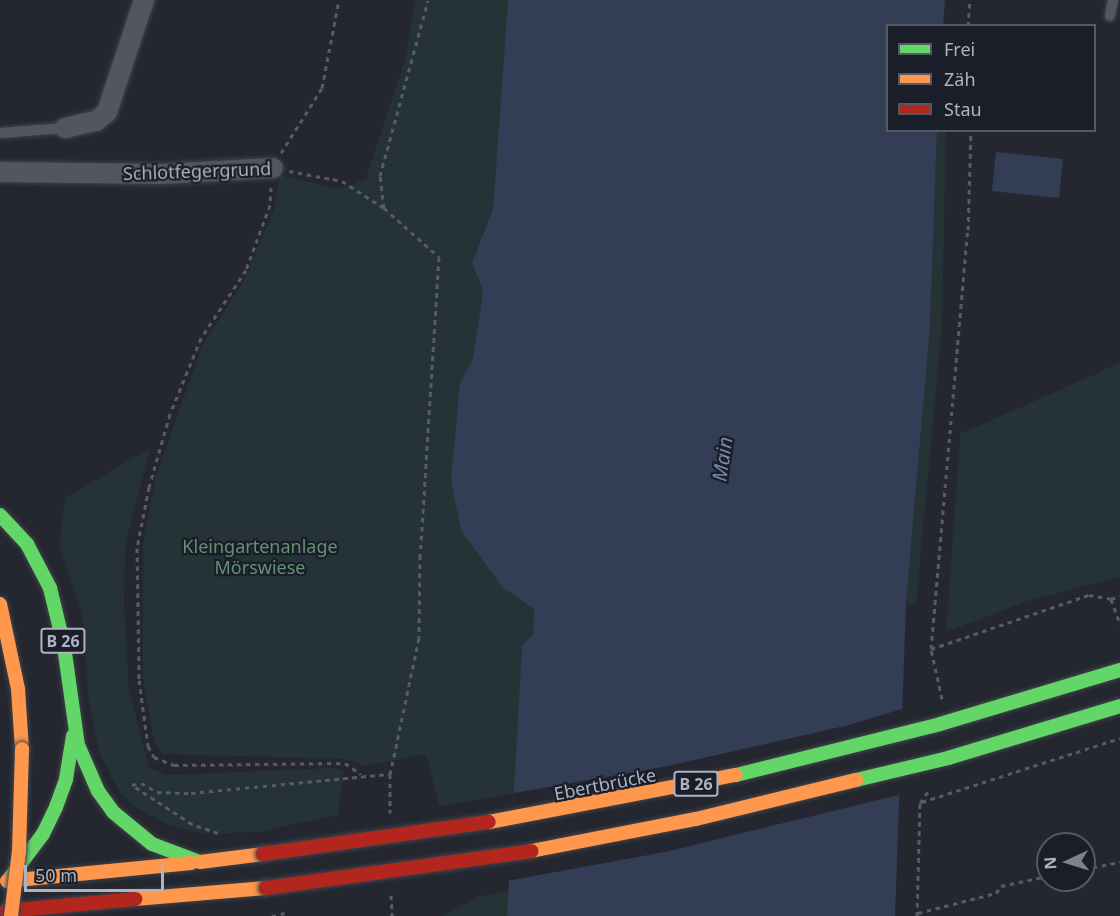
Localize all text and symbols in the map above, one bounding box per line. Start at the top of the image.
legend [886,24,1096,132]
text: Frei [944,37,975,61]
text: Zäh [944,67,976,91]
text: Stau [944,97,982,121]
street label: Schlotfegergrund [123,158,271,184]
water label: Main [707,435,737,483]
park label: Kleingartenanlage Mörswiese [182,536,338,578]
road number: B 26 [39,628,87,654]
street label: Ebertbrücke [552,764,658,804]
road number: B 26 [672,771,720,797]
north arrow [1036,832,1096,892]
scale bar [27,853,166,891]
text: N [1039,856,1061,870]
text: 50 m [35,863,77,887]

